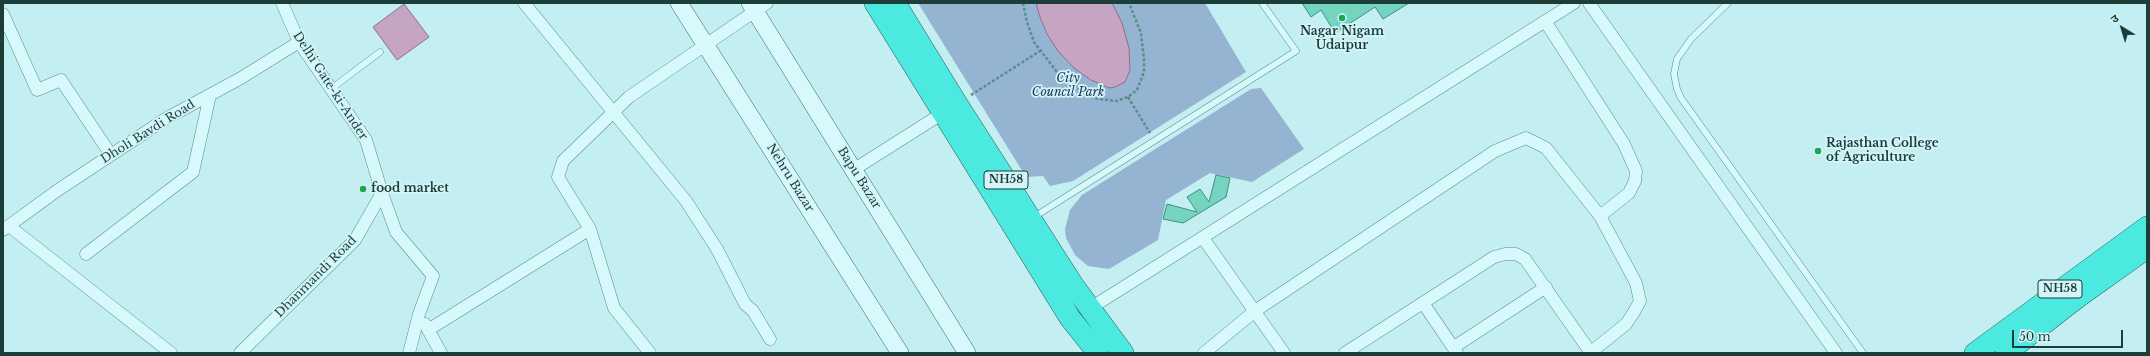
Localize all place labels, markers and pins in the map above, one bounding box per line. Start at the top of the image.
marker: Nagar Nigam Udaipur [1337,13,1347,23]
place label: Nagar Nigam Udaipur [1300,25,1384,53]
place label: Rajasthan College of Agriculture [1826,137,1939,165]
marker: Rajasthan College of Agriculture [1813,146,1823,156]
place label: food market [371,182,449,196]
marker: food market [358,184,368,194]

